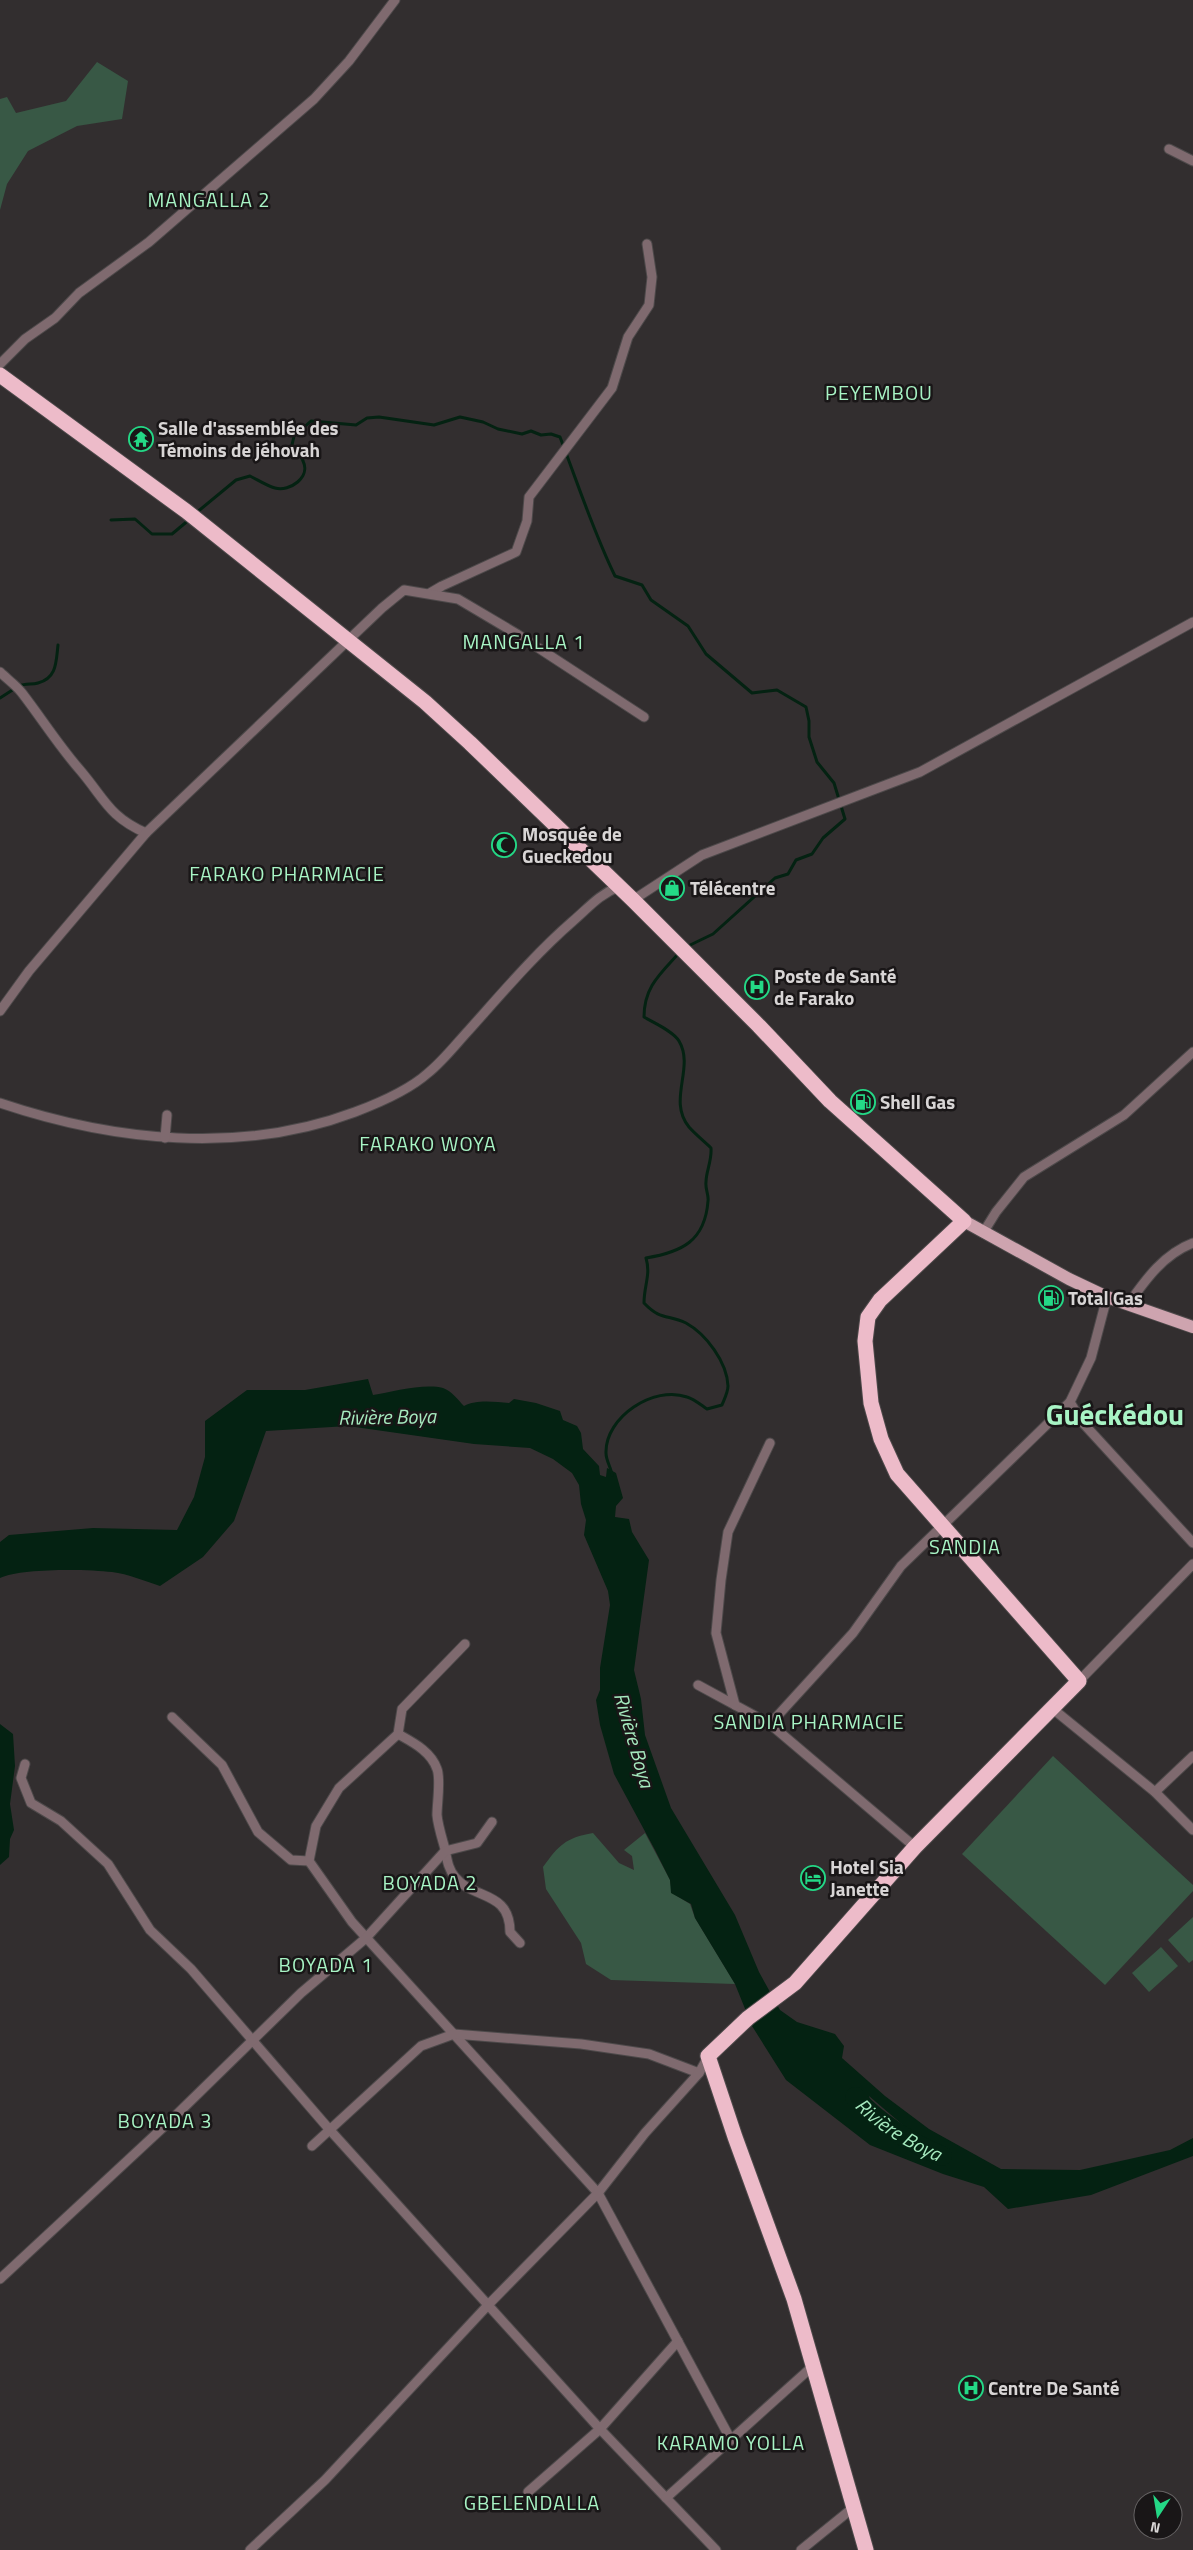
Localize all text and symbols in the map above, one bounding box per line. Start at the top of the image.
district label: MANGALLA 2 [147,184,271,215]
district label: PEYEMBOU [825,377,933,408]
place label: Salle d'assemblée des Témoins de jéhovah [158,413,339,464]
temple icon: Salle d'assemblée des Témoins de jéhovah [128,426,154,452]
district label: MANGALLA 1 [462,626,586,657]
place label: Mosquée de Gueckedou [522,819,622,870]
mosque icon: Mosquée de Gueckedou [491,832,517,858]
district label: FARAKO PHARMACIE [189,858,385,889]
place label: Télécentre [690,873,776,902]
shop icon: Télécentre [659,875,685,901]
place label: Poste de Santé de Farako [774,961,897,1012]
hospital icon: Poste de Santé de Farako [744,974,770,1000]
place label: Shell Gas [880,1087,955,1116]
fuel station icon: Shell Gas [850,1089,876,1115]
district label: FARAKO WOYA [359,1128,497,1159]
place label: Total Gas [1068,1283,1143,1312]
fuel station icon: Total Gas [1038,1285,1064,1311]
district label: Guéckédou [1046,1392,1184,1436]
water label: Rivière Boya [338,1400,437,1433]
district label: SANDIA [929,1531,1001,1562]
water label: Rivière Boya [606,1689,663,1792]
district label: SANDIA PHARMACIE [713,1706,905,1737]
place label: Hotel Sia Janette [830,1852,904,1903]
hotel icon: Hotel Sia Janette [800,1865,826,1891]
district label: BOYADA 2 [383,1867,477,1898]
district label: BOYADA 1 [279,1949,373,1980]
water label: Rivière Boya [848,2090,948,2169]
district label: BOYADA 3 [118,2105,212,2136]
place label: Centre De Santé [988,2373,1120,2402]
hospital icon: Centre De Santé [958,2375,984,2401]
district label: KARAMO YOLLA [657,2427,805,2458]
district label: GBELENDALLA [464,2487,600,2518]
north arrow [1133,2490,1183,2540]
text: N [1148,2517,1162,2539]

